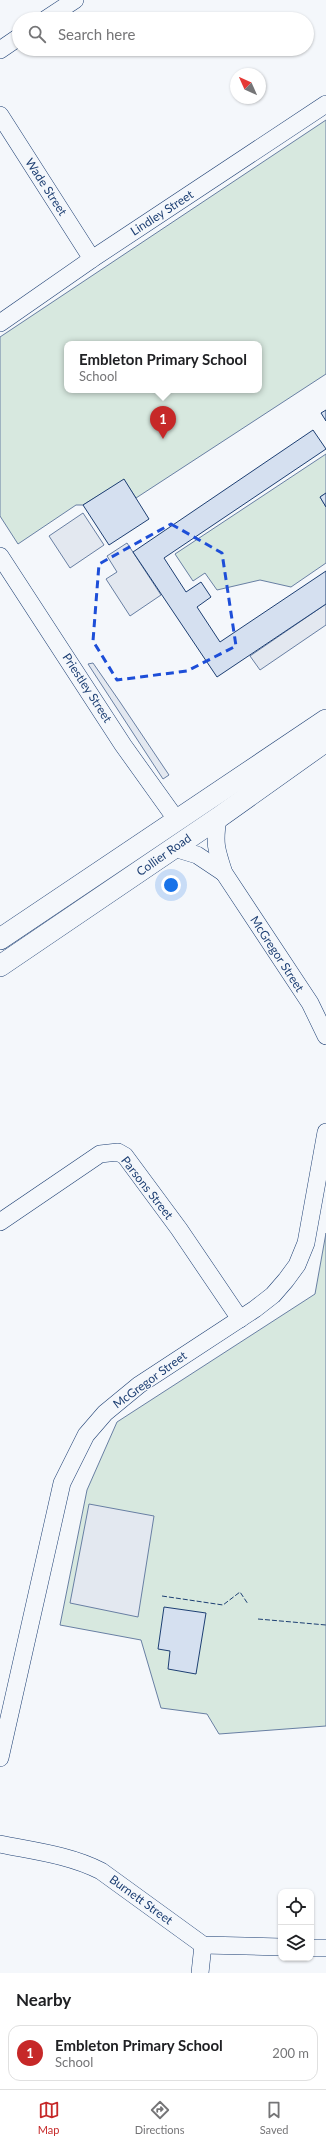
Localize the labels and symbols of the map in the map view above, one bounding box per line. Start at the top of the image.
north arrow [230,68,266,104]
street label: Wade Street [22,155,71,219]
street label: Lindley Street [127,186,197,238]
pin: 1 [150,406,176,439]
street label: Priestley Street [59,650,116,726]
street label: Collier Road [133,830,194,879]
your location [161,875,181,895]
street label: McGregor Street [247,913,308,995]
street label: Parsons Street [118,1153,177,1223]
street label: McGregor Street [110,1347,190,1411]
street label: Burnett Street [107,1872,176,1928]

